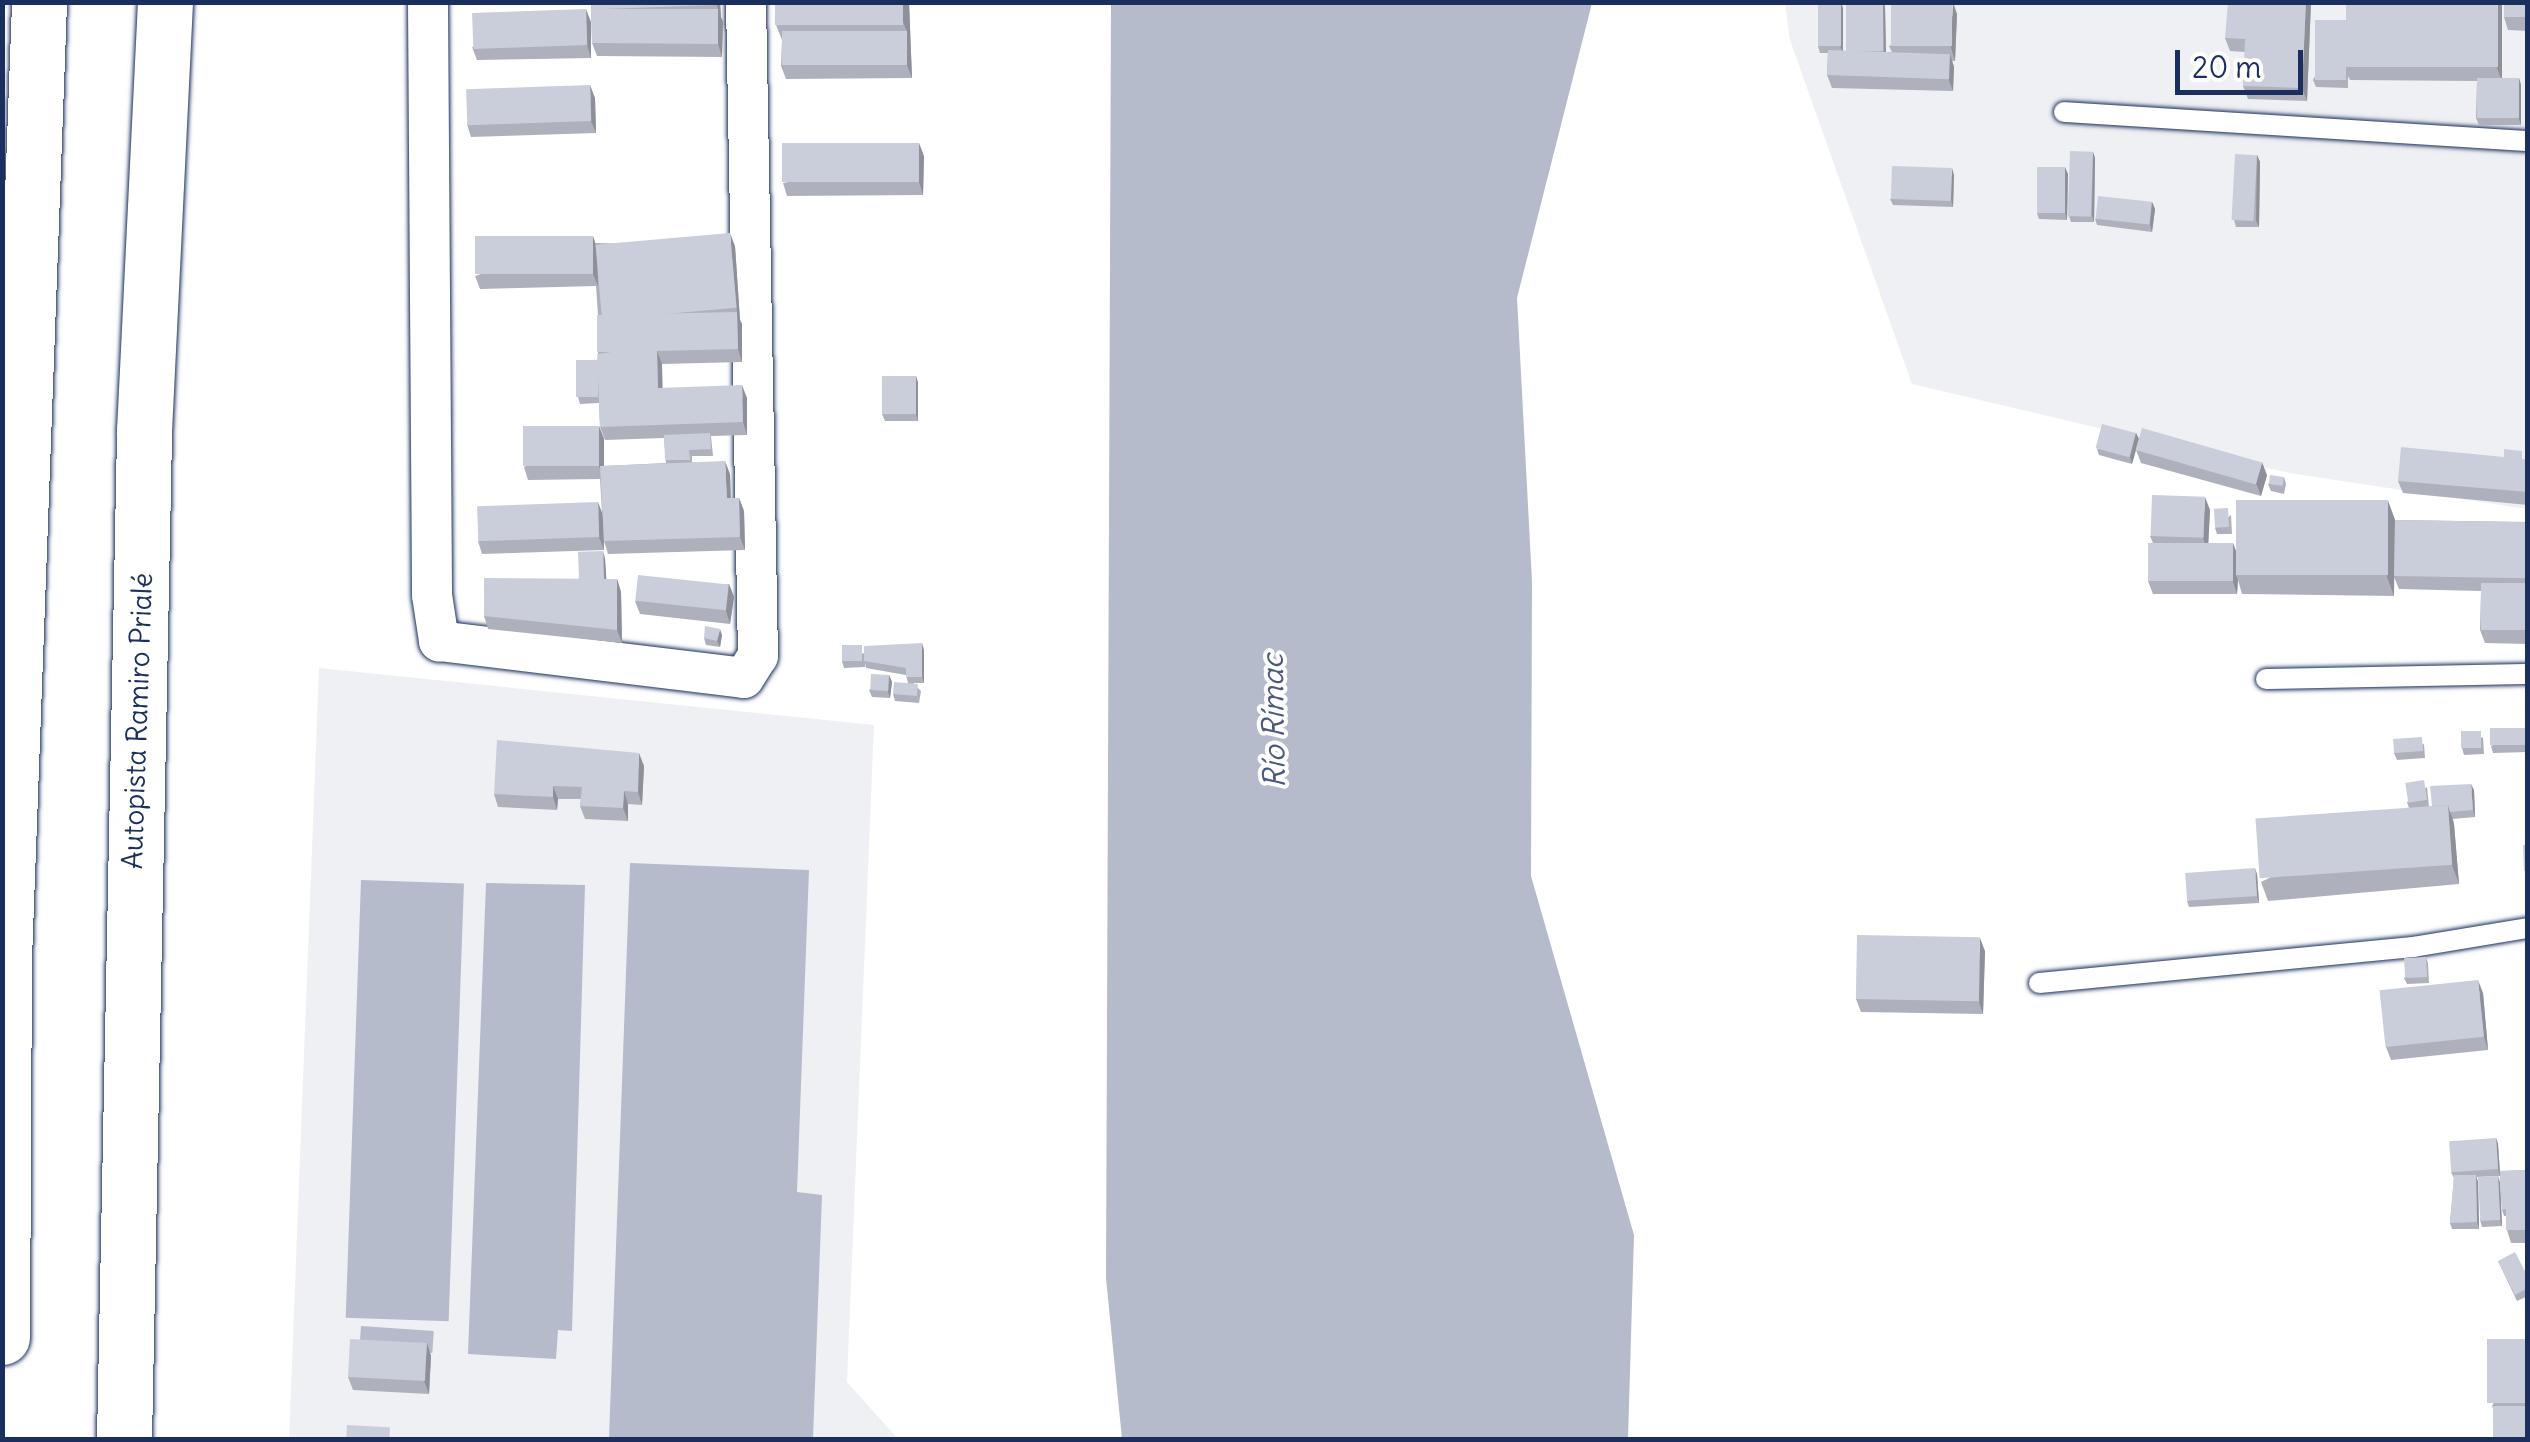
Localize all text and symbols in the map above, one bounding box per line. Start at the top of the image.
scale bar [2180,30,2308,92]
text: 20 m [2192,48,2262,86]
street label: Autopista Ramiro Prialé [115,572,159,870]
water label: Río Rímac [1254,654,1292,788]

